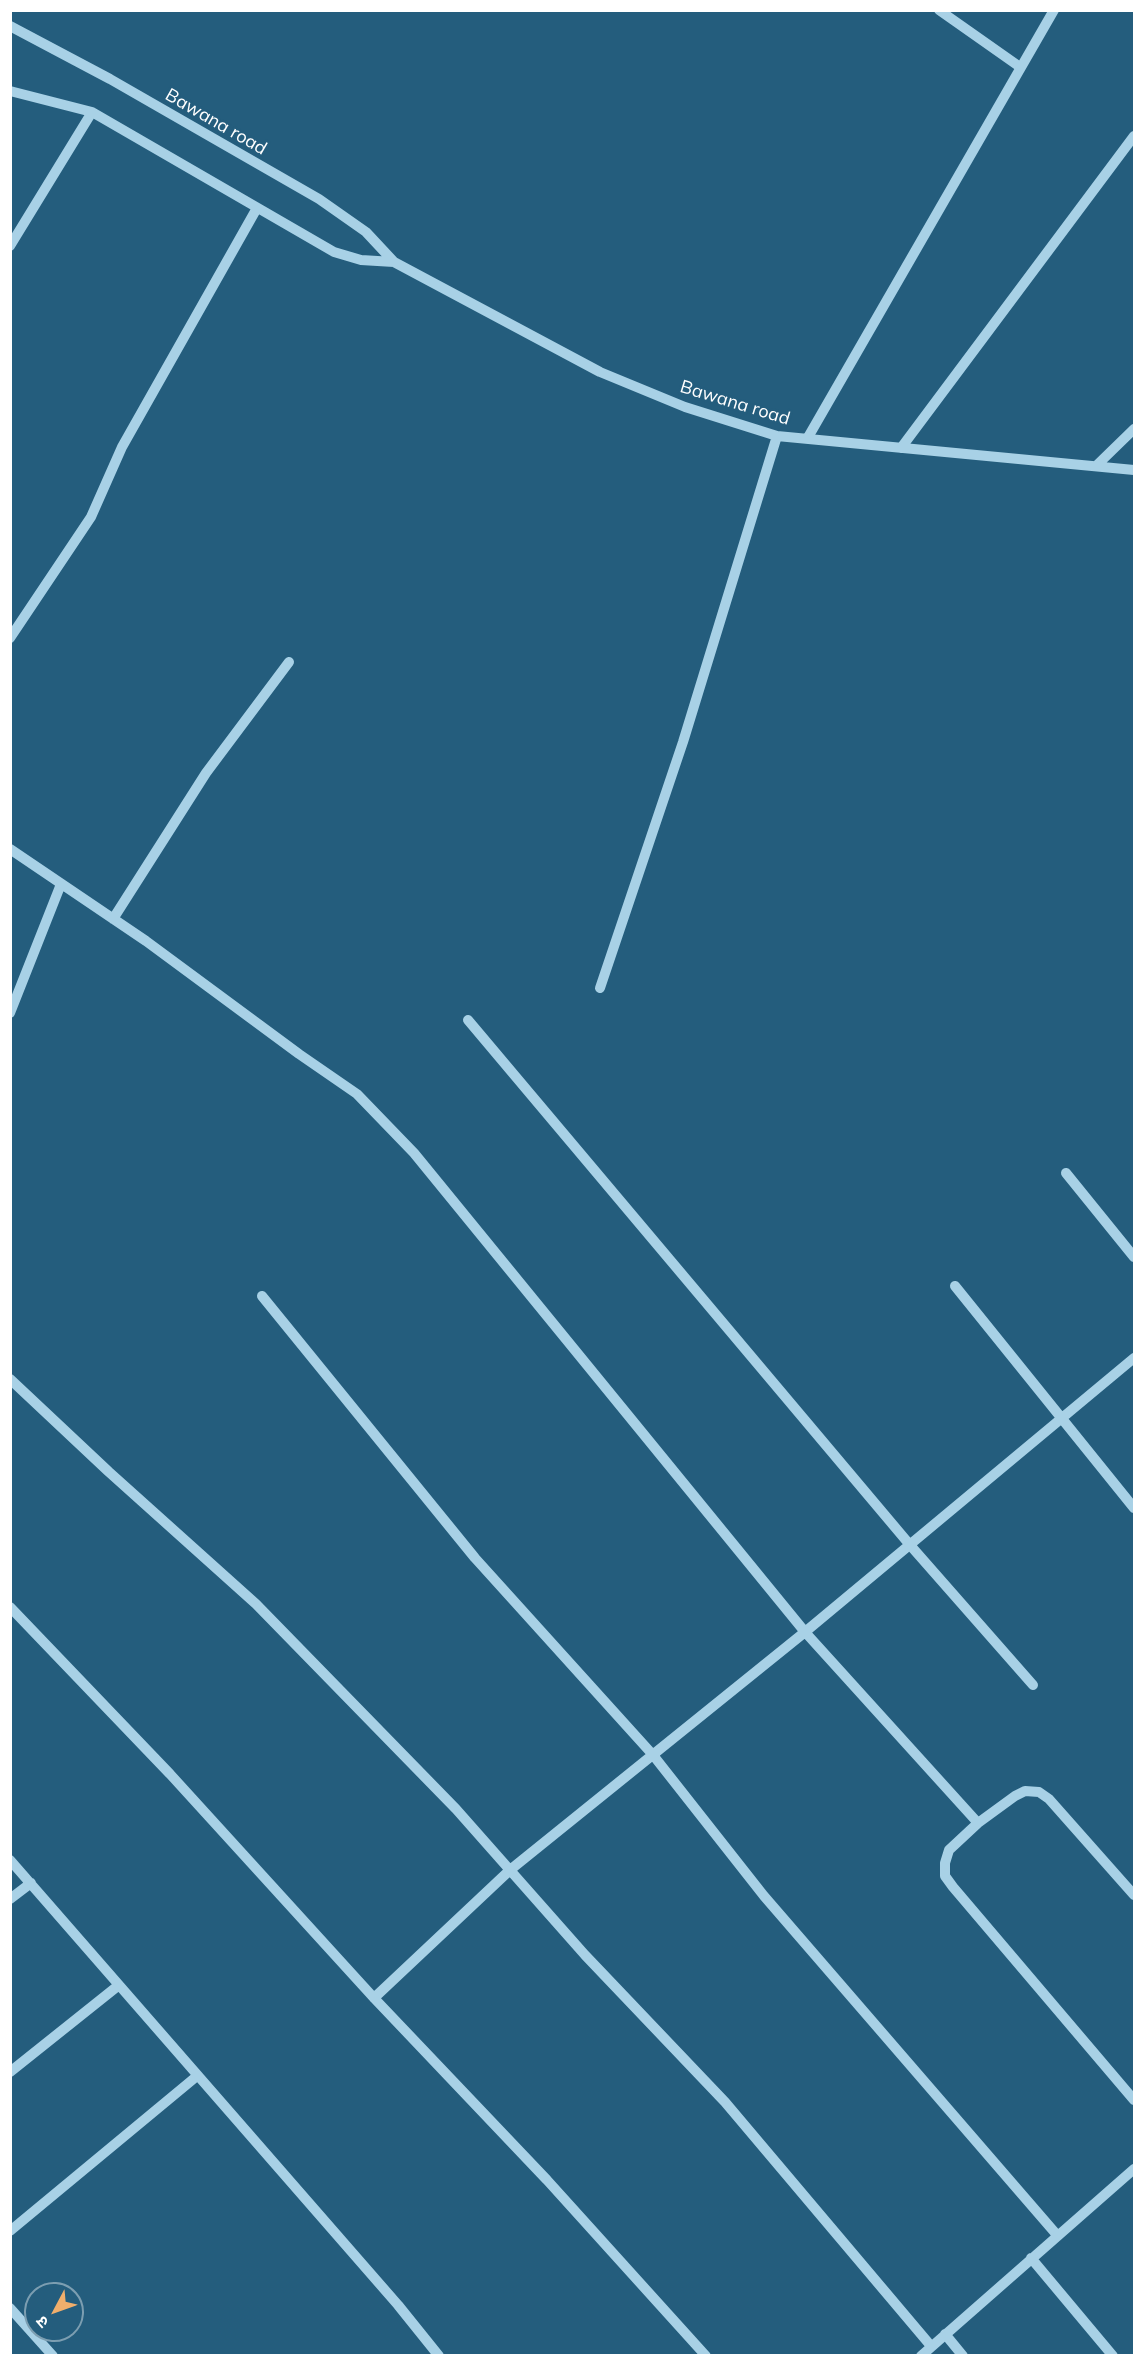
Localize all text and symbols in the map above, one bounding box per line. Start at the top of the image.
street label: Bawana road [161,84,271,160]
street label: Bawana road [678,376,792,430]
north arrow [24,2282,84,2342]
text: उ [31,2312,53,2333]

